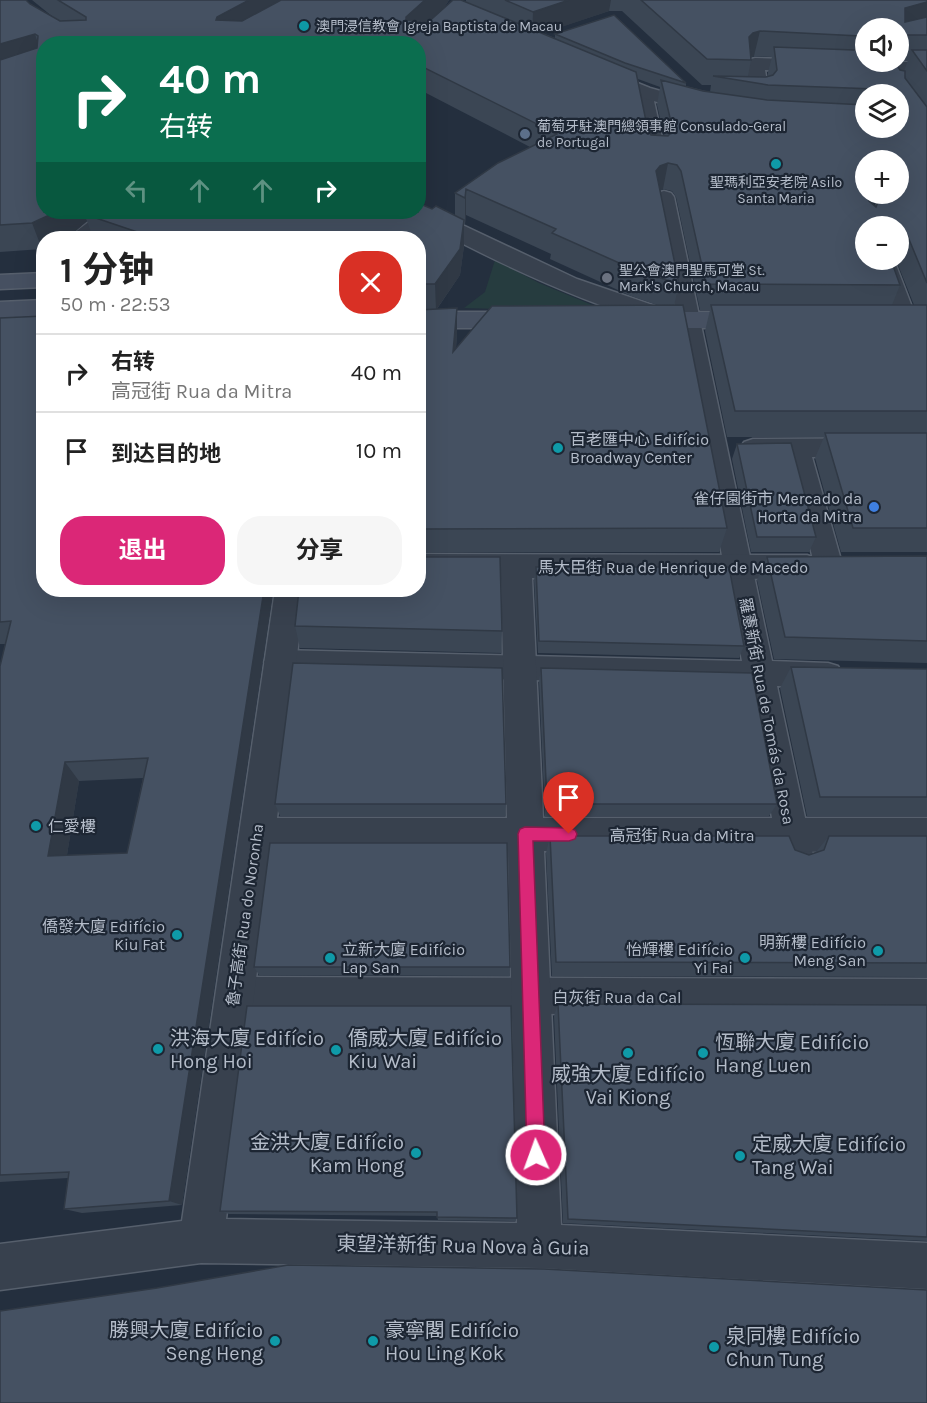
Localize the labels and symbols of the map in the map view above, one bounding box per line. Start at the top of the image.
place label: 澳門浸信教會 Igreja Baptista de Macau [316,18,562,35]
marker: 澳門浸信教會 Igreja Baptista de Macau [297,19,311,33]
place label: 葡萄牙駐澳門總領事館 Consulado-Geral de Portugal [537,118,786,151]
marker: 葡萄牙駐澳門總領事館 Consulado-Geral de Portugal [518,127,532,141]
marker: 聖瑪利亞安老院 Asilo Santa Maria [769,157,783,171]
place label: 聖瑪利亞安老院 Asilo Santa Maria [710,174,842,207]
place label: 聖公會澳門聖馬可堂 St. Mark's Church, Macau [619,262,765,295]
marker: 聖公會澳門聖馬可堂 St. Mark's Church, Macau [600,271,614,285]
place label: 百老匯中心 Edifício Broadway Center [570,430,709,467]
marker: 百老匯中心 Edifício Broadway Center [551,441,565,455]
place label: 雀仔園街市 Mercado da Horta da Mitra [693,489,862,526]
marker: 雀仔園街市 Mercado da Horta da Mitra [867,500,881,514]
street label: 馬大臣街 Rua de Henrique de Macedo [538,558,808,577]
street label: 羅憲新街 Rua de Tomás da Rosa [736,596,798,826]
pin [543,772,594,834]
place label: 仁愛樓 [48,817,96,836]
marker: 仁愛樓 [29,819,43,833]
street label: 魯子高街 Rua do Noronha [223,822,267,1008]
street label: 高冠街 Rua da Mitra [610,826,754,845]
place label: 僑發大廈 Edifício Kiu Fat [42,917,165,954]
marker: 僑發大廈 Edifício Kiu Fat [170,928,184,942]
place label: 明新樓 Edifício Meng San [759,933,866,970]
place label: 立新大廈 Edifício Lap San [342,940,465,977]
place label: 怡輝樓 Edifício Yi Fai [626,940,733,977]
marker: 明新樓 Edifício Meng San [871,944,885,958]
marker: 立新大廈 Edifício Lap San [323,951,337,965]
marker: 怡輝樓 Edifício Yi Fai [738,951,752,965]
street label: 白灰街 Rua da Cal [552,988,682,1007]
place label: 洪海大廈 Edifício Hong Hoi [170,1027,324,1073]
place label: 僑威大廈 Edifício Kiu Wai [348,1027,502,1073]
place label: 恆聯大廈 Edifício Hang Luen [715,1031,869,1077]
marker: 洪海大廈 Edifício Hong Hoi [151,1042,165,1056]
marker: 僑威大廈 Edifício Kiu Wai [329,1043,343,1057]
marker: 威強大廈 Edifício Vai Kiong [621,1046,635,1060]
marker: 恆聯大廈 Edifício Hang Luen [696,1046,710,1060]
place label: 威強大廈 Edifício Vai Kiong [551,1063,705,1109]
position arrow [504,1123,568,1187]
place label: 金洪大廈 Edifício Kam Hong [250,1131,404,1177]
place label: 定威大廈 Edifício Tang Wai [752,1133,906,1179]
marker: 金洪大廈 Edifício Kam Hong [409,1146,423,1160]
marker: 定威大廈 Edifício Tang Wai [733,1149,747,1163]
street label: 東望洋新街 Rua Nova à Guia [336,1232,590,1260]
place label: 勝興大廈 Edifício Seng Heng [109,1319,263,1365]
place label: 豪寧閣 Edifício Hou Ling Kok [385,1319,519,1365]
place label: 泉同樓 Edifício Chun Tung [726,1325,860,1371]
marker: 勝興大廈 Edifício Seng Heng [268,1334,282,1348]
marker: 豪寧閣 Edifício Hou Ling Kok [366,1334,380,1348]
marker: 泉同樓 Edifício Chun Tung [707,1340,721,1354]

